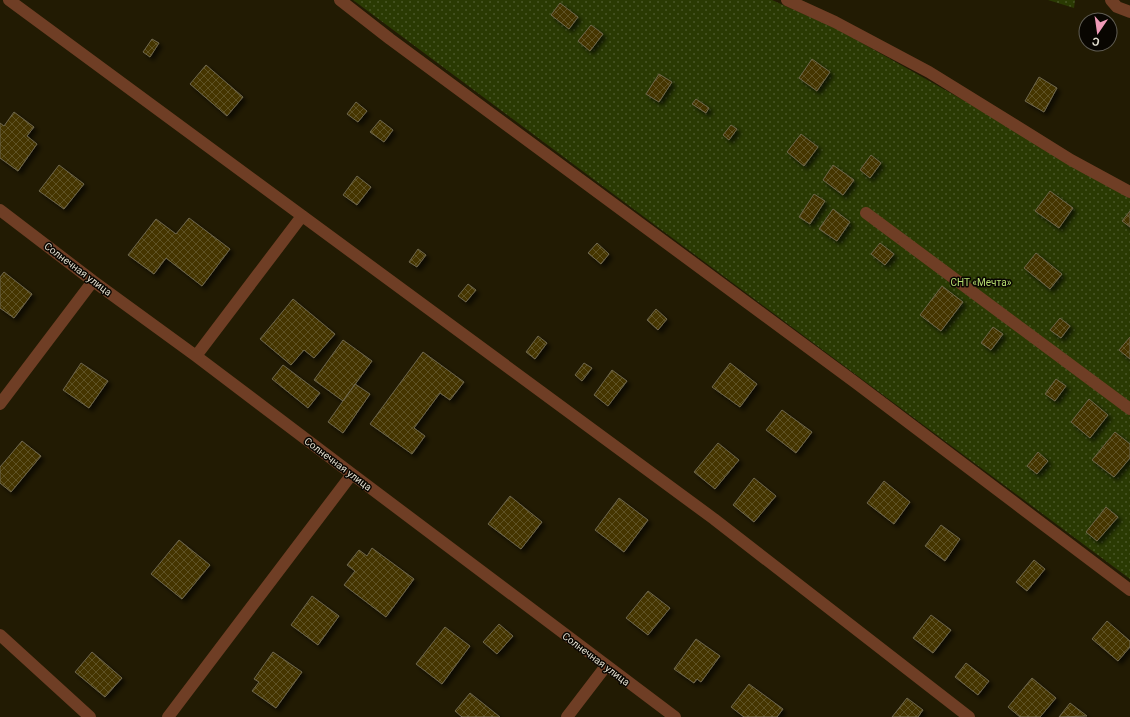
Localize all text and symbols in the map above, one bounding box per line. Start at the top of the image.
north arrow [1078,12,1118,52]
text: С [1091,34,1101,48]
street label: Солнечная улица [42,240,114,298]
park label: СНТ «Мечта» [951,277,1012,288]
street label: Солнечная улица [302,435,374,493]
street label: Солнечная улица [560,630,632,688]

